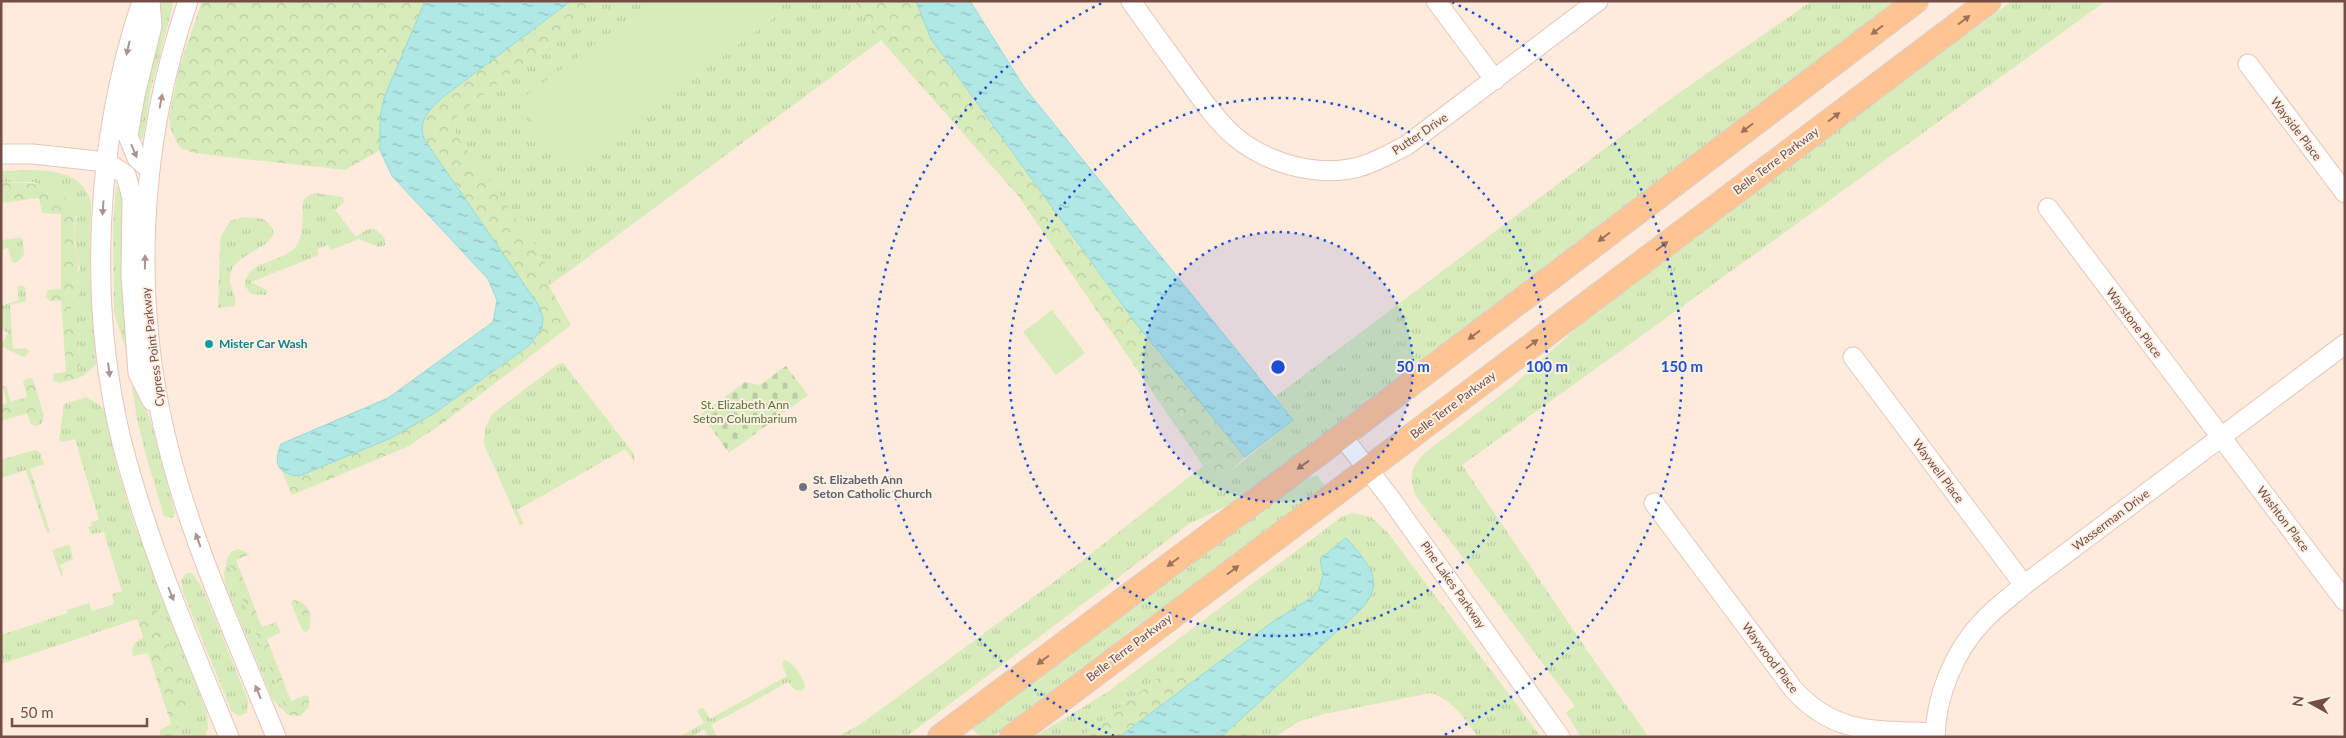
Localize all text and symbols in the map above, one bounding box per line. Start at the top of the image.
one-way arrow [1957,14,1970,25]
one-way arrow [1871,25,1884,36]
one-way arrow [124,41,132,56]
one-way arrow [157,93,165,108]
street label: Wayside Place [2268,94,2325,163]
street label: Putter Drive [1389,109,1451,158]
one-way arrow [1827,111,1840,122]
street label: Belle Terre Parkway [1730,123,1822,198]
one-way arrow [1741,123,1754,134]
one-way arrow [131,144,139,158]
one-way arrow [99,201,107,217]
one-way arrow [1597,232,1611,242]
one-way arrow [1655,241,1669,251]
one-way arrow [141,254,149,270]
street label: Waystone Place [2103,285,2166,361]
street label: Cypress Point Parkway [138,286,167,408]
one-way arrow [1467,330,1481,340]
place label: Mister Car Wash [219,336,308,351]
marker: Mister Car Wash [203,338,215,350]
one-way arrow [1525,338,1538,349]
text: 50 m [1396,357,1430,375]
text: 100 m [1526,357,1568,375]
text: 150 m [1661,357,1703,375]
centre of rings [1269,358,1287,376]
one-way arrow [105,363,113,379]
street label: Belle Terre Parkway [1407,367,1499,442]
park label: St. Elizabeth Ann Seton Columbarium [693,397,797,426]
street label: Waywell Place [1910,436,1967,506]
one-way arrow [1297,459,1310,470]
place label: St. Elizabeth Ann Seton Catholic Church [813,472,932,501]
marker: St. Elizabeth Ann Seton Catholic Church [797,481,809,493]
street label: Washton Place [2254,483,2313,554]
street label: Wasserman Drive [2069,486,2152,554]
one-way arrow [194,533,201,548]
street label: Pine Lakes Parkway [1418,538,1490,632]
one-way arrow [1167,556,1180,567]
one-way arrow [1226,565,1240,575]
one-way arrow [167,587,175,602]
street label: Belle Terre Parkway [1083,610,1175,685]
street label: Waywood Place [1739,619,1802,696]
one-way arrow [1037,654,1050,665]
north arrow [2286,678,2336,728]
one-way arrow [254,684,261,699]
text: N [2288,695,2307,708]
scale bar [12,696,148,728]
text: 50 m [20,703,54,721]

